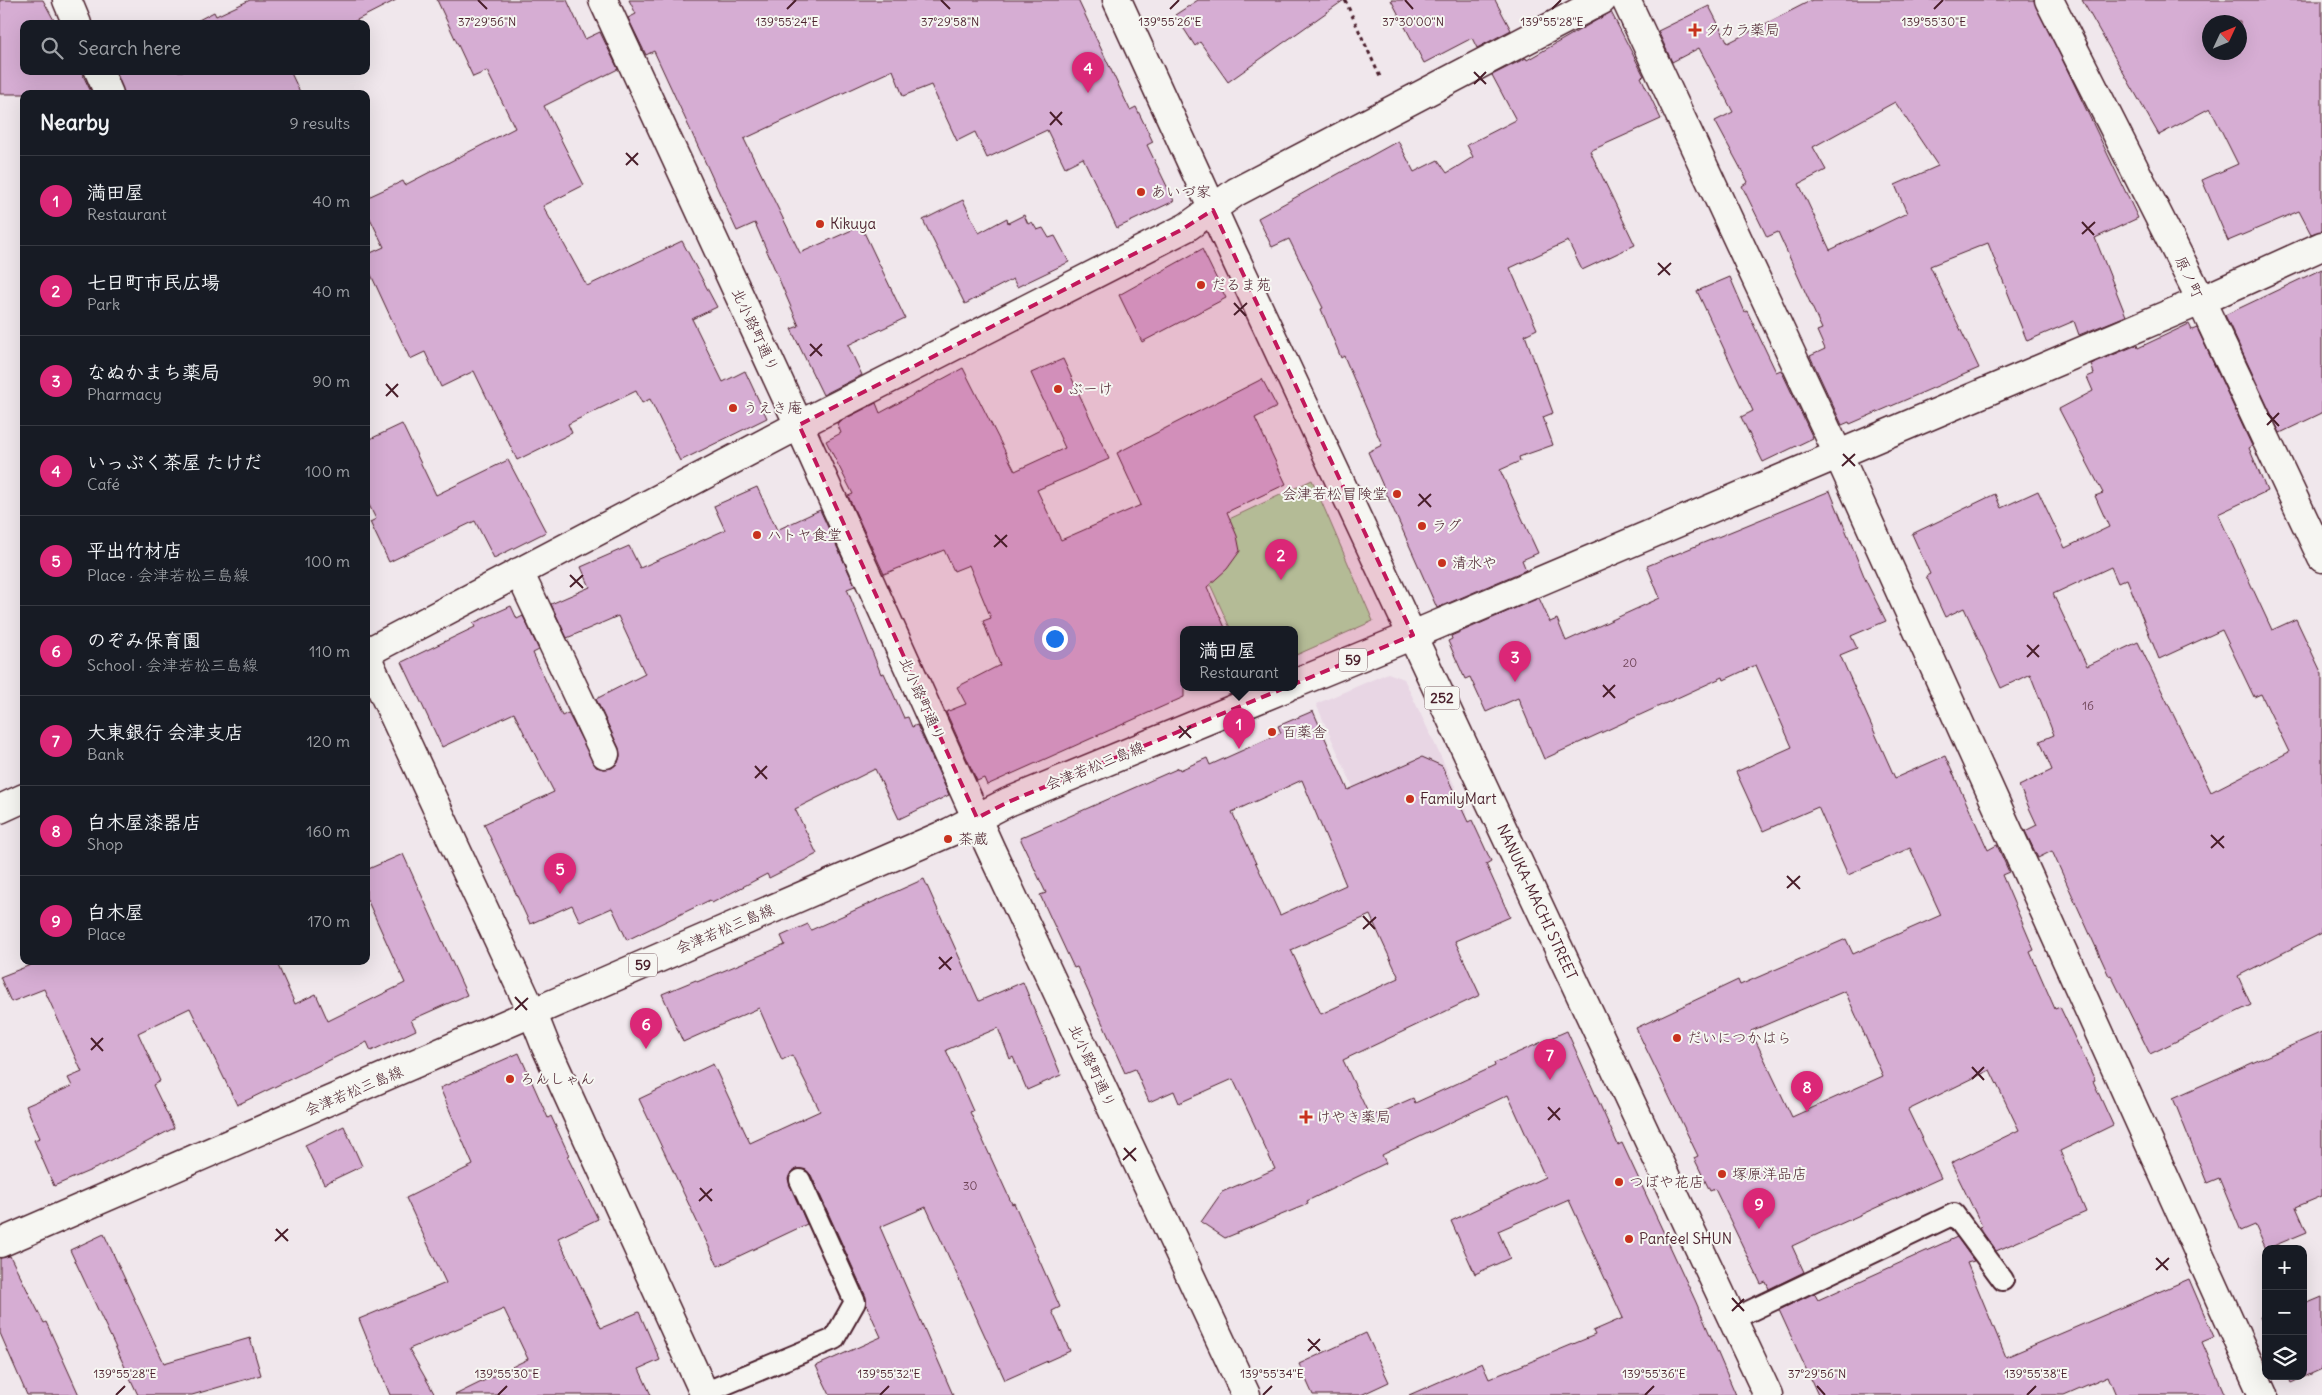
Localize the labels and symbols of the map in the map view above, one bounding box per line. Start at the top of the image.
text: 37°29'56"N [458,14,516,29]
text: 139°55'24"E [755,14,819,29]
text: 37°29'58"N [921,14,979,29]
text: 139°55'26"E [1138,14,1202,29]
text: 37°30'00"N [1382,14,1444,29]
text: 139°55'28"E [1520,14,1584,29]
text: 139°55'30"E [1902,14,1966,29]
north arrow [2202,15,2247,60]
place label: タカラ薬局 [1705,20,1780,39]
marker: タカラ薬局 [1689,24,1701,36]
pin: 4 [1072,52,1104,93]
place label: あいづ家 [1151,182,1211,201]
marker: あいづ家 [1135,186,1147,198]
place label: Kikuya [830,214,876,233]
marker: Kikuya [814,218,826,230]
street label: 原ノ町 [2171,252,2208,302]
place label: だるま苑 [1211,275,1271,294]
marker: だるま苑 [1195,279,1207,291]
street label: 北小路町通り [728,285,783,375]
place label: ぶーけ [1068,379,1113,398]
marker: ぶーけ [1052,383,1064,395]
place label: うえき庵 [743,398,802,417]
marker: うえき庵 [727,402,739,414]
place label: 会津若松冒険堂 [1282,484,1387,503]
marker: 会津若松冒険堂 [1391,488,1403,500]
place label: ラグ [1432,516,1461,535]
marker: ラグ [1416,520,1428,532]
place label: ハトヤ食堂 [767,525,842,544]
marker: ハトヤ食堂 [751,529,763,541]
pin: 2 [1265,539,1297,580]
place label: 清水や [1452,553,1497,572]
marker: 清水や [1436,557,1448,569]
your location [1042,626,1068,652]
pin: 3 [1499,641,1531,682]
road number: 59 [1339,648,1367,672]
street label: 北小路町通り [895,654,949,744]
house number: 20 [1623,655,1637,670]
road number: 252 [1424,686,1460,710]
house number: 16 [2082,698,2094,713]
pin: 1 [1223,708,1255,749]
place label: 百薬舎 [1282,722,1327,741]
marker: 百薬舎 [1266,726,1278,738]
street label: 会津若松三島線 [1043,737,1147,794]
place label: FamilyMart [1420,789,1497,808]
marker: FamilyMart [1404,793,1416,805]
street label: NANUKA-MACHI STREET [1493,821,1582,983]
place label: 茶蔵 [958,829,988,848]
marker: 茶蔵 [942,833,954,845]
pin: 5 [544,853,576,894]
street label: 会津若松三島線 [673,899,777,958]
road number: 59 [629,954,657,976]
pin: 6 [630,1008,662,1049]
street label: 北小路町通り [1065,1021,1120,1111]
place label: だいにつかはら [1687,1028,1792,1047]
marker: だいにつかはら [1671,1032,1683,1044]
pin: 7 [1534,1039,1566,1080]
street label: 会津若松三島線 [302,1061,406,1120]
place label: ろんしゃん [520,1069,595,1088]
pin: 8 [1791,1071,1823,1112]
marker: ろんしゃん [504,1073,516,1085]
place label: けやき薬局 [1316,1107,1391,1126]
marker: けやき薬局 [1300,1111,1312,1123]
place label: 塚原洋品店 [1732,1164,1807,1183]
marker: 塚原洋品店 [1716,1168,1728,1180]
place label: つぼや花店 [1629,1172,1704,1191]
marker: つぼや花店 [1613,1176,1625,1188]
house number: 30 [963,1178,977,1193]
pin: 9 [1743,1188,1775,1229]
place label: Panfeel SHUN [1639,1229,1732,1248]
marker: Panfeel SHUN [1623,1233,1635,1245]
text: 139°55'28"E [93,1366,157,1381]
text: 139°55'30"E [475,1366,539,1381]
text: 139°55'32"E [857,1366,921,1381]
text: 139°55'34"E [1240,1366,1304,1381]
text: 139°55'36"E [1622,1366,1686,1381]
text: 37°29'56"N [1788,1366,1846,1381]
text: 139°55'38"E [2004,1366,2068,1381]

